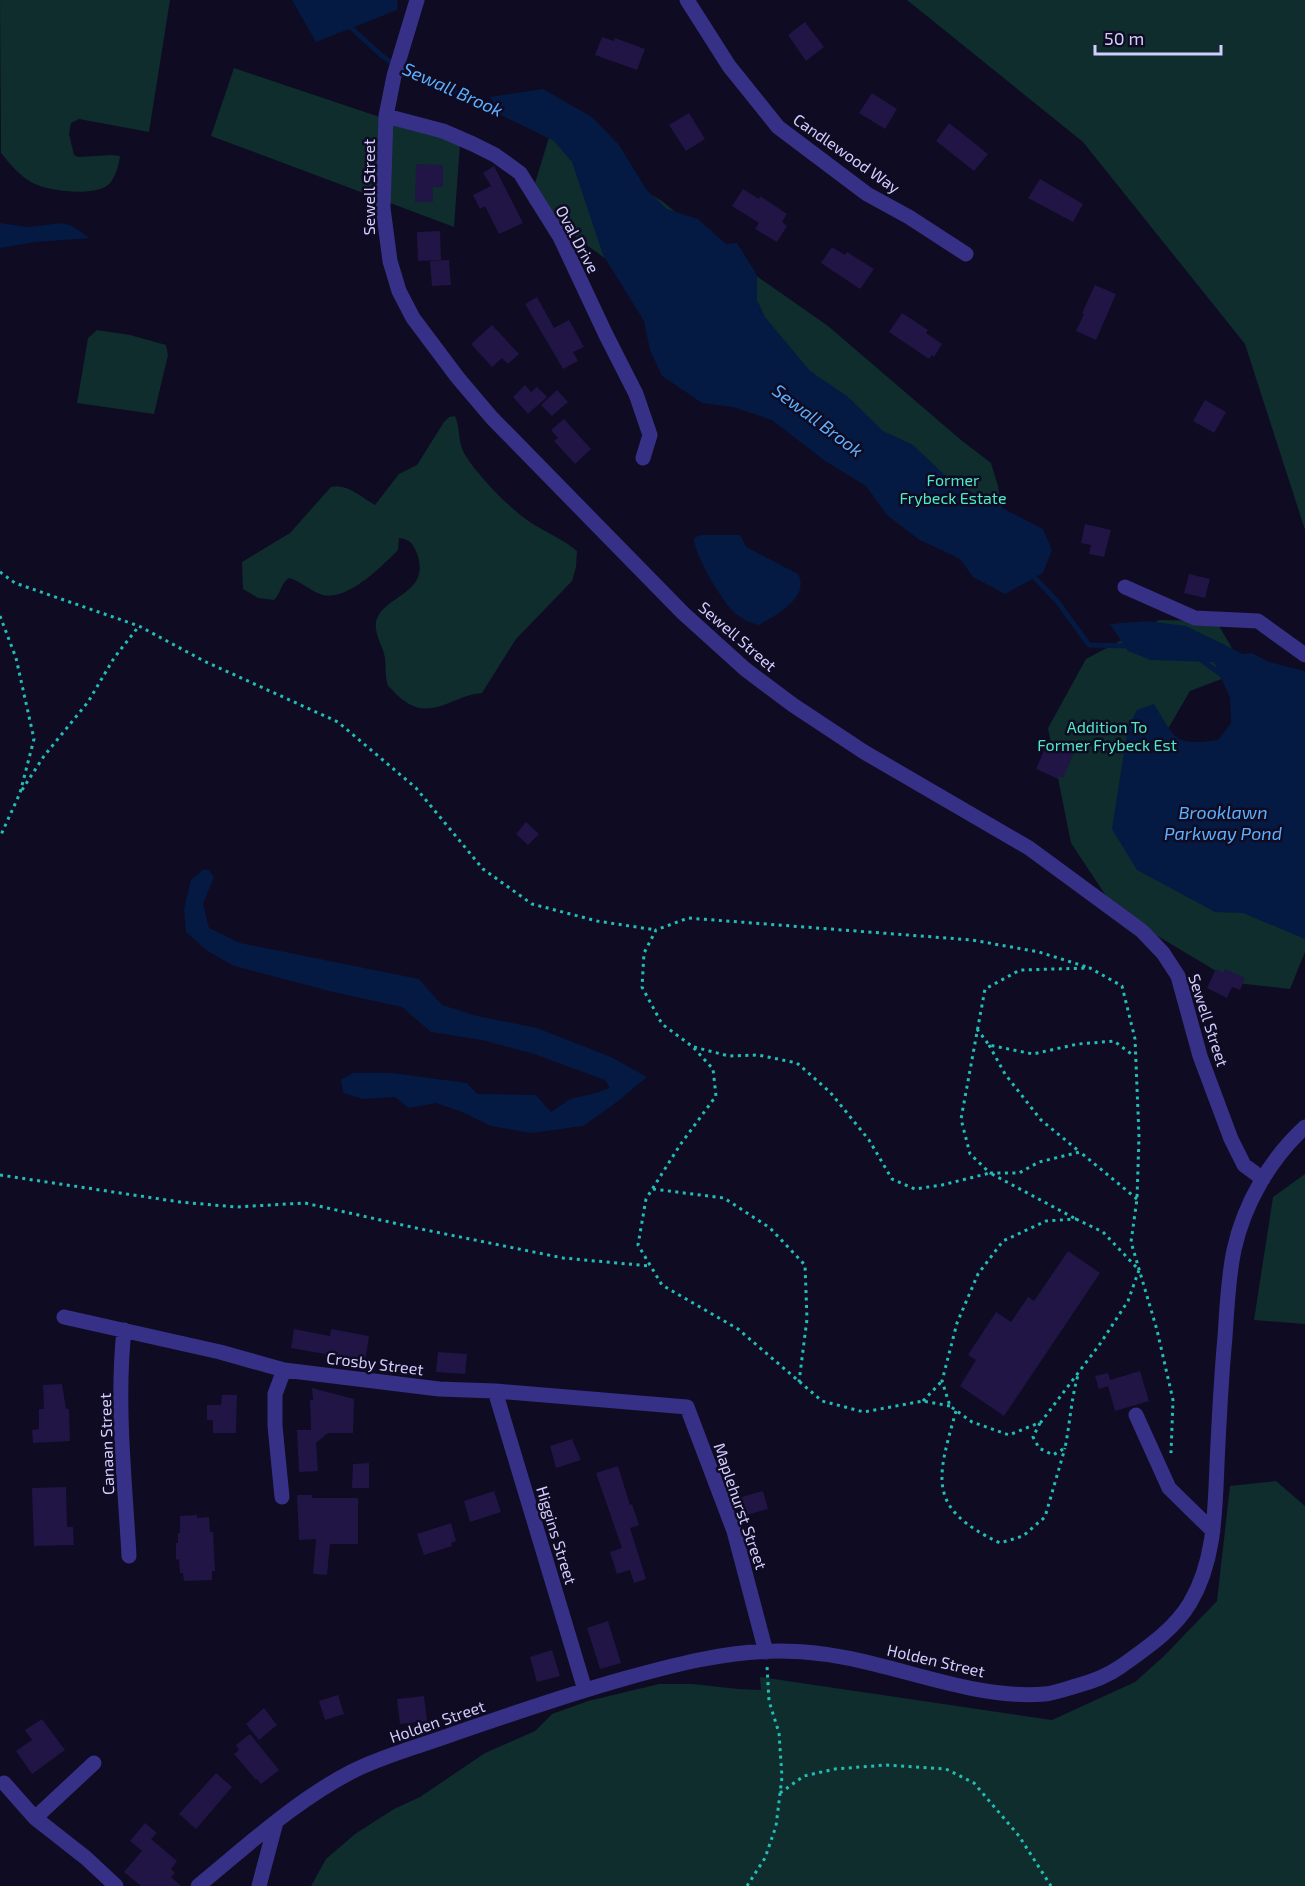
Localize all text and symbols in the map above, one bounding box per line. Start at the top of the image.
scale bar [1095,18,1221,56]
text: 50 m [1104,27,1144,49]
water label: Sewall Brook [400,57,506,121]
street label: Candlewood Way [790,109,904,197]
street label: Sewell Street [359,139,378,235]
street label: Oval Drive [552,202,604,276]
water label: Sewall Brook [769,379,867,461]
park label: Former Frybeck Estate [900,470,1006,507]
street label: Sewell Street [695,597,781,675]
park label: Addition To Former Frybeck Est [1037,717,1177,754]
water label: Brooklawn Parkway Pond [1164,801,1282,844]
street label: Sewell Street [1185,971,1233,1069]
street label: Crosby Street [325,1348,425,1378]
street label: Canaan Street [95,1393,117,1495]
street label: Maplehurst Street [710,1440,772,1572]
street label: Higgins Street [533,1483,581,1587]
street label: Holden Street [885,1640,987,1680]
street label: Holden Street [387,1696,487,1746]

